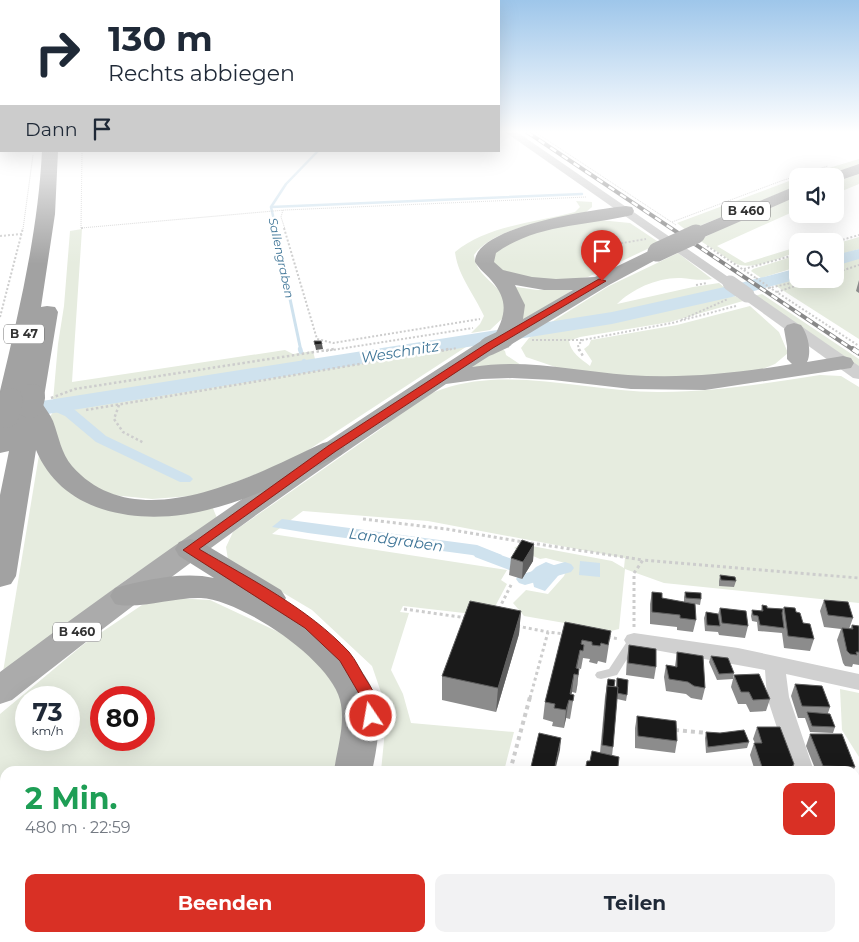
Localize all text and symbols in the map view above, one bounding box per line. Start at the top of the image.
text: 130 m [108,17,213,60]
icon: right [25,20,90,85]
text: Rechts abbiegen [108,60,295,87]
icon: arrive [88,115,116,143]
text: Dann [25,118,78,141]
map controls [789,168,844,288]
button: sound [789,168,844,223]
road number: B 460 [722,202,770,220]
water label: Sallengraben [266,216,297,299]
pin [581,230,623,281]
button: search [789,233,844,288]
icon: arrive [588,237,616,265]
road number: B 47 [4,324,44,344]
water label: Weschnitz [360,336,440,367]
water label: Landgraben [348,523,444,556]
road number: B 460 [53,622,101,642]
speed limit sign: 80 [90,686,155,751]
position arrow [344,689,396,741]
text: 73 [32,697,63,727]
text: km/h [31,723,64,738]
text: 2 Min. [25,780,117,817]
button: close [783,783,835,835]
text: 480 m · 22:59 [25,818,131,837]
button: Beenden [25,874,425,932]
button: Teilen [435,874,835,932]

